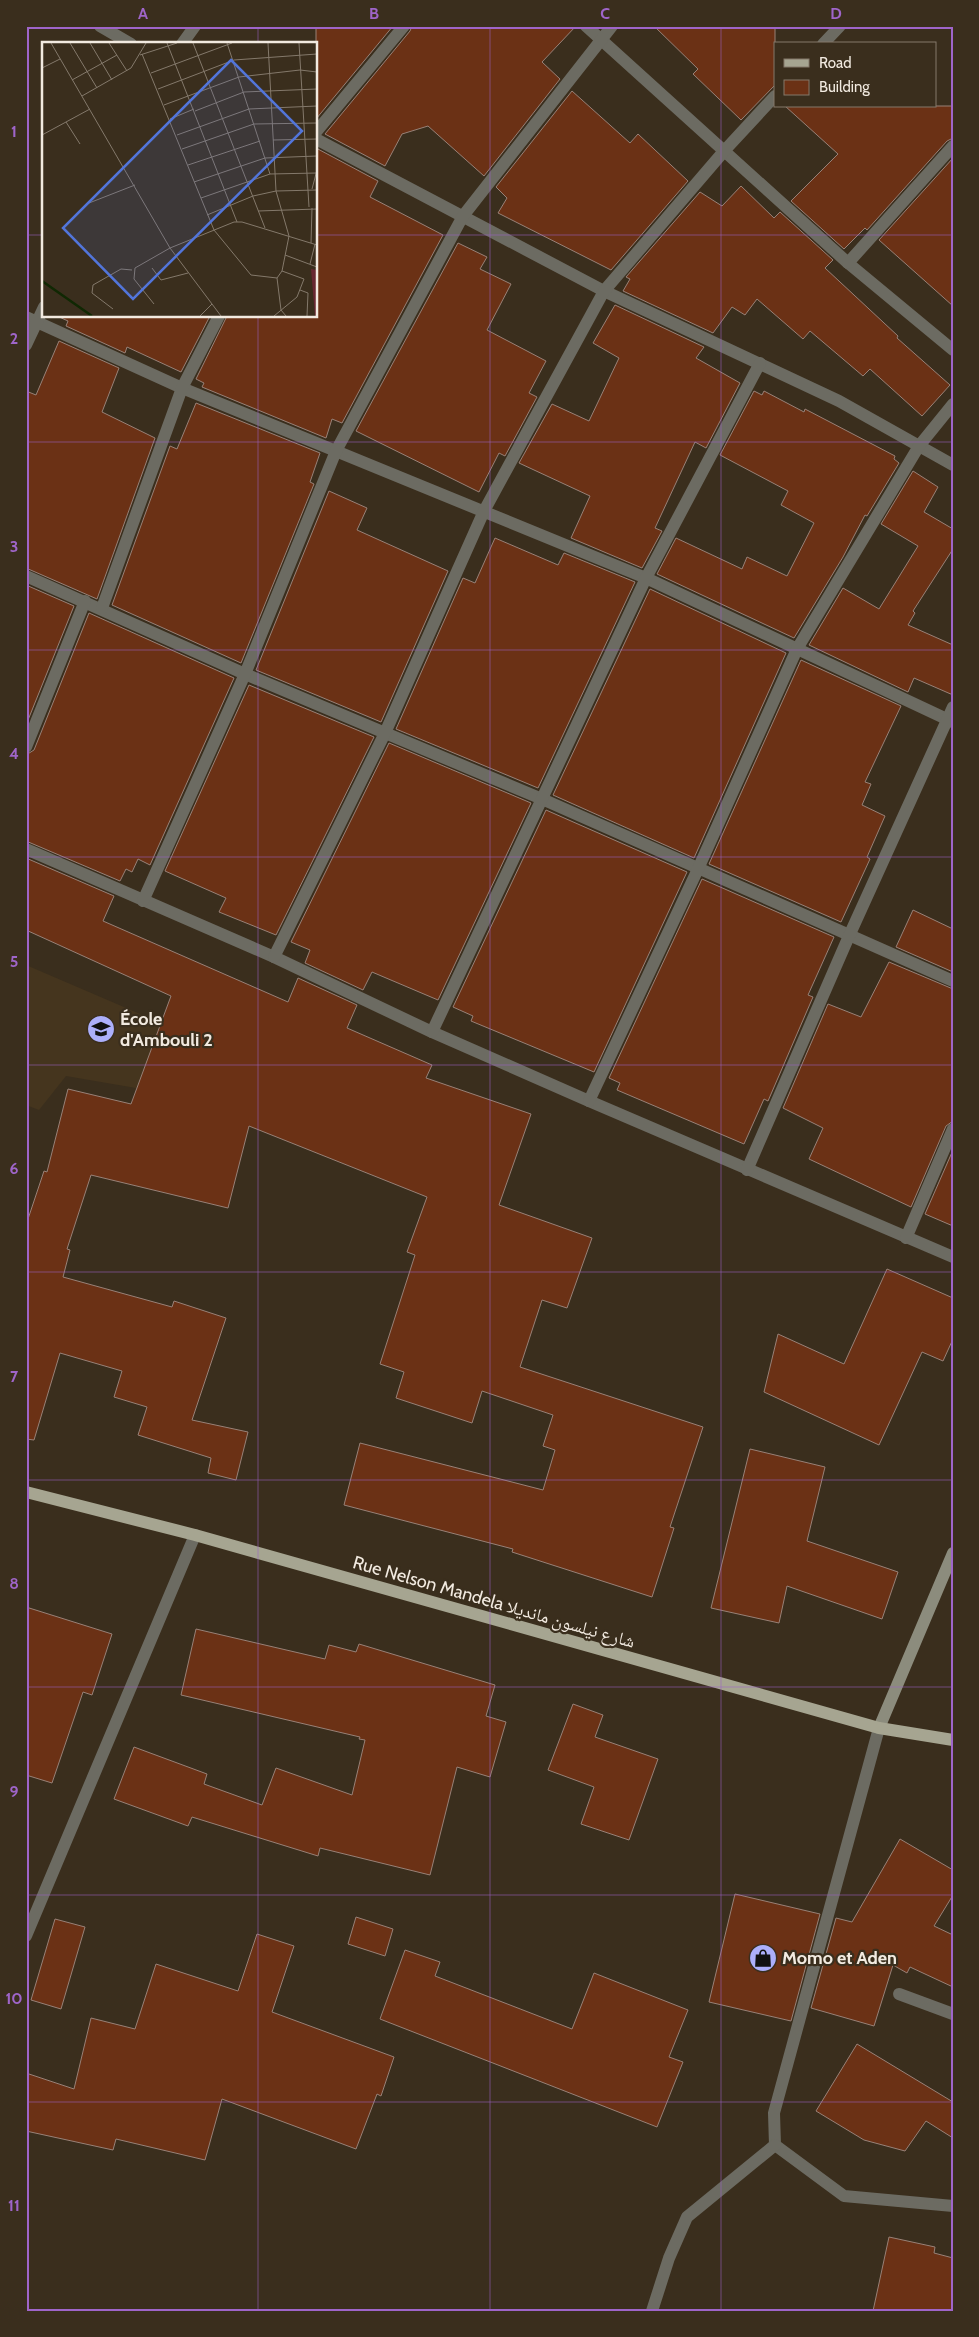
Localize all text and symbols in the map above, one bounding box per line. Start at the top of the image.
text: A [138,4,148,23]
text: B [369,4,379,23]
text: C [600,4,610,23]
text: D [830,4,842,23]
inset map [42,42,318,318]
legend [774,42,936,108]
text: Road [819,54,852,72]
text: Building [819,78,870,96]
text: 1 [11,122,17,141]
text: 2 [10,329,18,348]
text: 3 [10,537,18,556]
text: 4 [9,744,19,763]
text: 5 [10,952,18,971]
place label: École d'Ambouli 2 [120,1008,213,1051]
school or university icon: École d'Ambouli 2 [86,1014,116,1044]
text: 6 [10,1159,19,1178]
text: 7 [10,1367,19,1386]
street label: Rue Nelson Mandela شارع نيلسون مانديلا [350,1551,638,1653]
text: 8 [9,1574,19,1593]
text: 9 [10,1782,19,1801]
shop icon: Momo et Aden [748,1943,778,1973]
place label: Momo et Aden [782,1947,897,1969]
text: 10 [5,1989,23,2008]
text: 11 [8,2196,20,2215]

